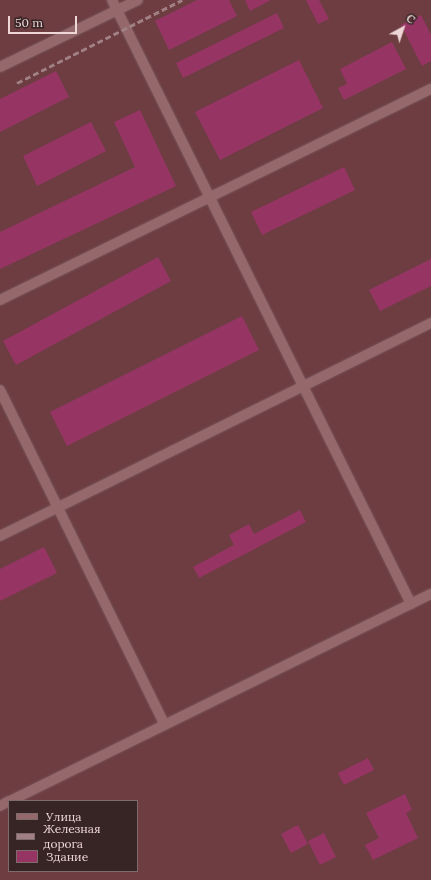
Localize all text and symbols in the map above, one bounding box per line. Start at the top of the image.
scale bar [10,8,79,34]
north arrow [383,8,423,48]
text: С [403,11,418,27]
text: 50 m [15,15,43,30]
legend [8,800,138,872]
text: Улица [46,809,82,824]
text: Железная дорога [43,821,101,851]
text: Здание [46,849,88,864]

